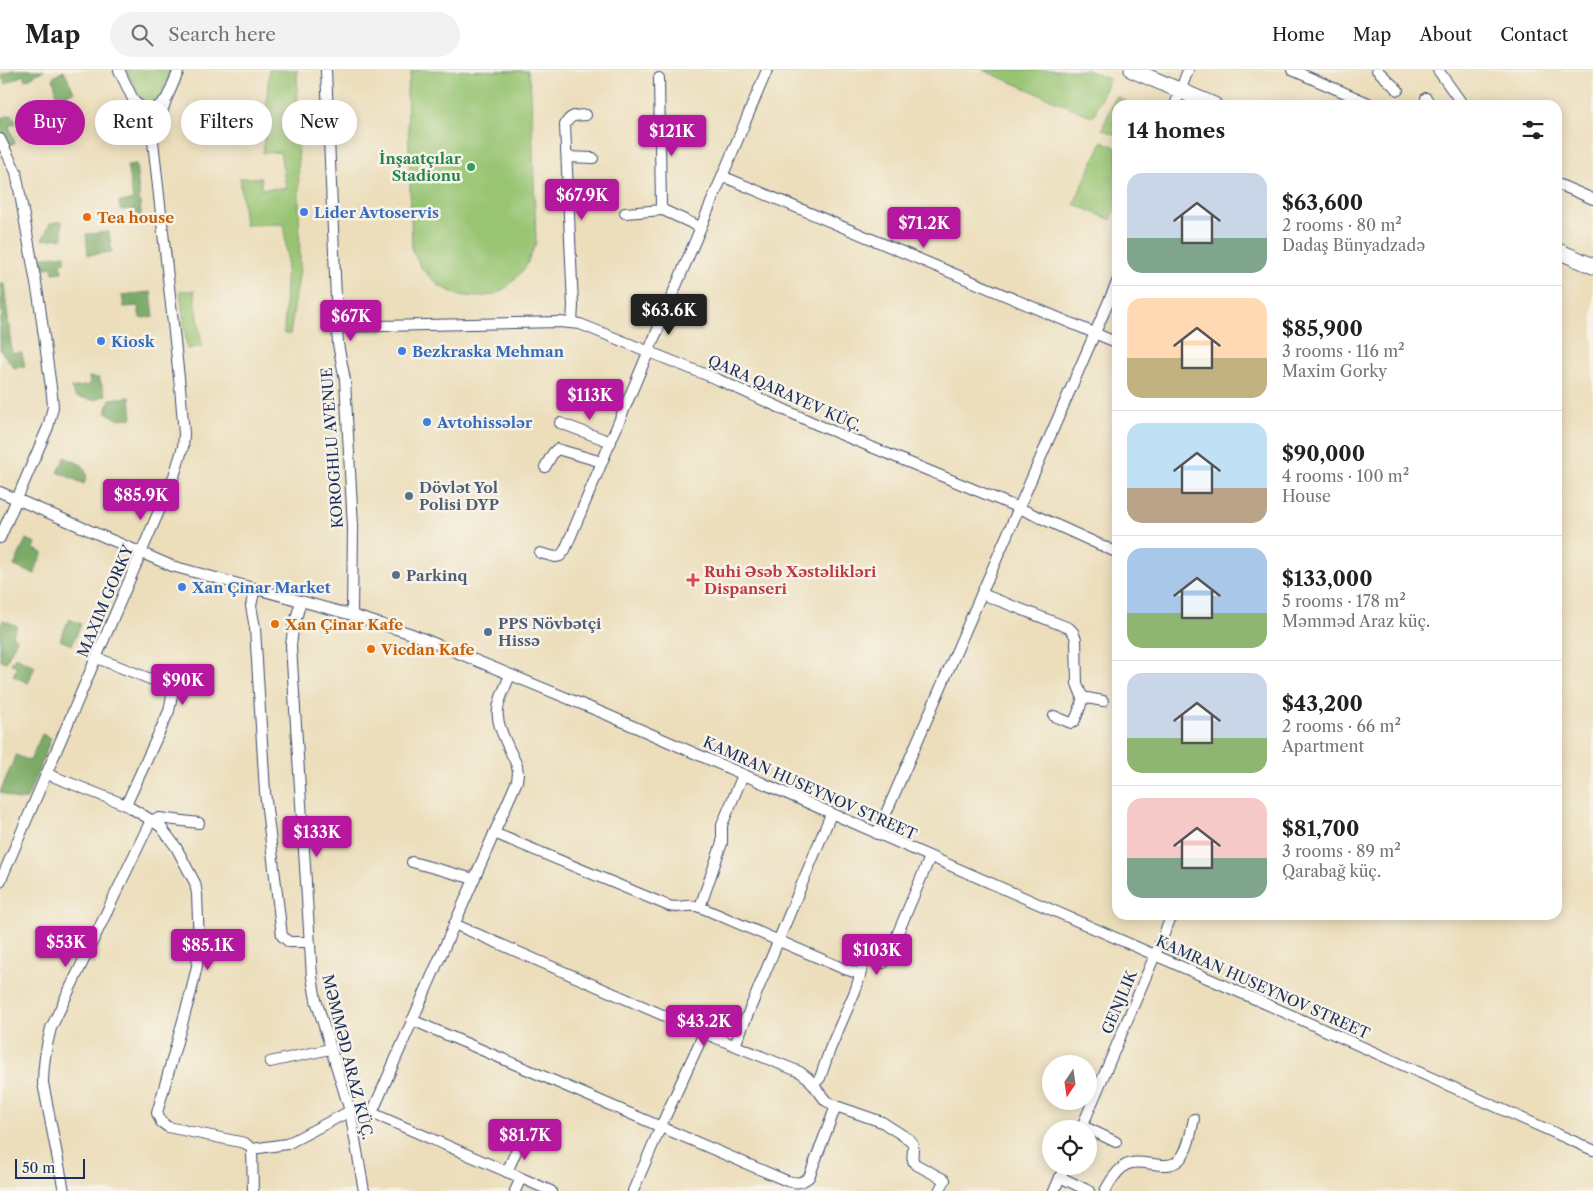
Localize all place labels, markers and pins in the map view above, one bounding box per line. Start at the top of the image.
pin: $121K [637,114,707,157]
place label: İnşaatçılar Stadionu [379,149,462,185]
marker: İnşaatçılar Stadionu [465,161,477,173]
pin: $67.9K [541,178,623,221]
place label: Lider Avtoservis [314,203,439,222]
marker: Lider Avtoservis [298,206,310,218]
pin: $71.2K [883,206,965,249]
place label: Tea house [97,208,174,227]
marker: Tea house [81,211,93,223]
pin: $63.6K [628,294,710,336]
pin: $67K [321,300,381,342]
place label: Kiosk [111,332,156,351]
marker: Kiosk [95,335,107,347]
place label: Bezkraska Mehman [412,342,565,361]
marker: Bezkraska Mehman [396,345,408,357]
pin: $113K [555,378,625,421]
place label: Avtohissələr [436,413,533,432]
marker: Avtohissələr [421,416,433,428]
pin: $85.9K [100,478,182,521]
place label: Dövlət Yol Polisi DYP [419,478,499,514]
marker: Dövlət Yol Polisi DYP [403,490,415,502]
place label: Ruhi Əsəb Xəstəlikləri Dispanseri [704,562,877,598]
place label: Parkinq [406,566,467,585]
marker: Parkinq [390,569,402,581]
marker: Ruhi Əsəb Xəstəlikləri Dispanseri [686,573,700,587]
place label: Xan Çinar Market [191,578,331,597]
marker: Xan Çinar Market [176,581,188,593]
place label: PPS Növbətçi Hissə [498,614,602,650]
place label: Xan Çinar Kafe [284,615,403,634]
marker: Xan Çinar Kafe [269,618,281,630]
marker: PPS Növbətçi Hissə [482,626,494,638]
place label: Vicdan Kafe [380,640,475,659]
marker: Vicdan Kafe [365,643,377,655]
pin: $90K [153,664,213,706]
pin: $133K [282,816,352,858]
pin: $53K [36,926,96,968]
pin: $85.1K [167,928,249,971]
pin: $103K [842,934,912,976]
pin: $43.2K [663,1004,745,1047]
pin: $81.7K [484,1118,566,1161]

